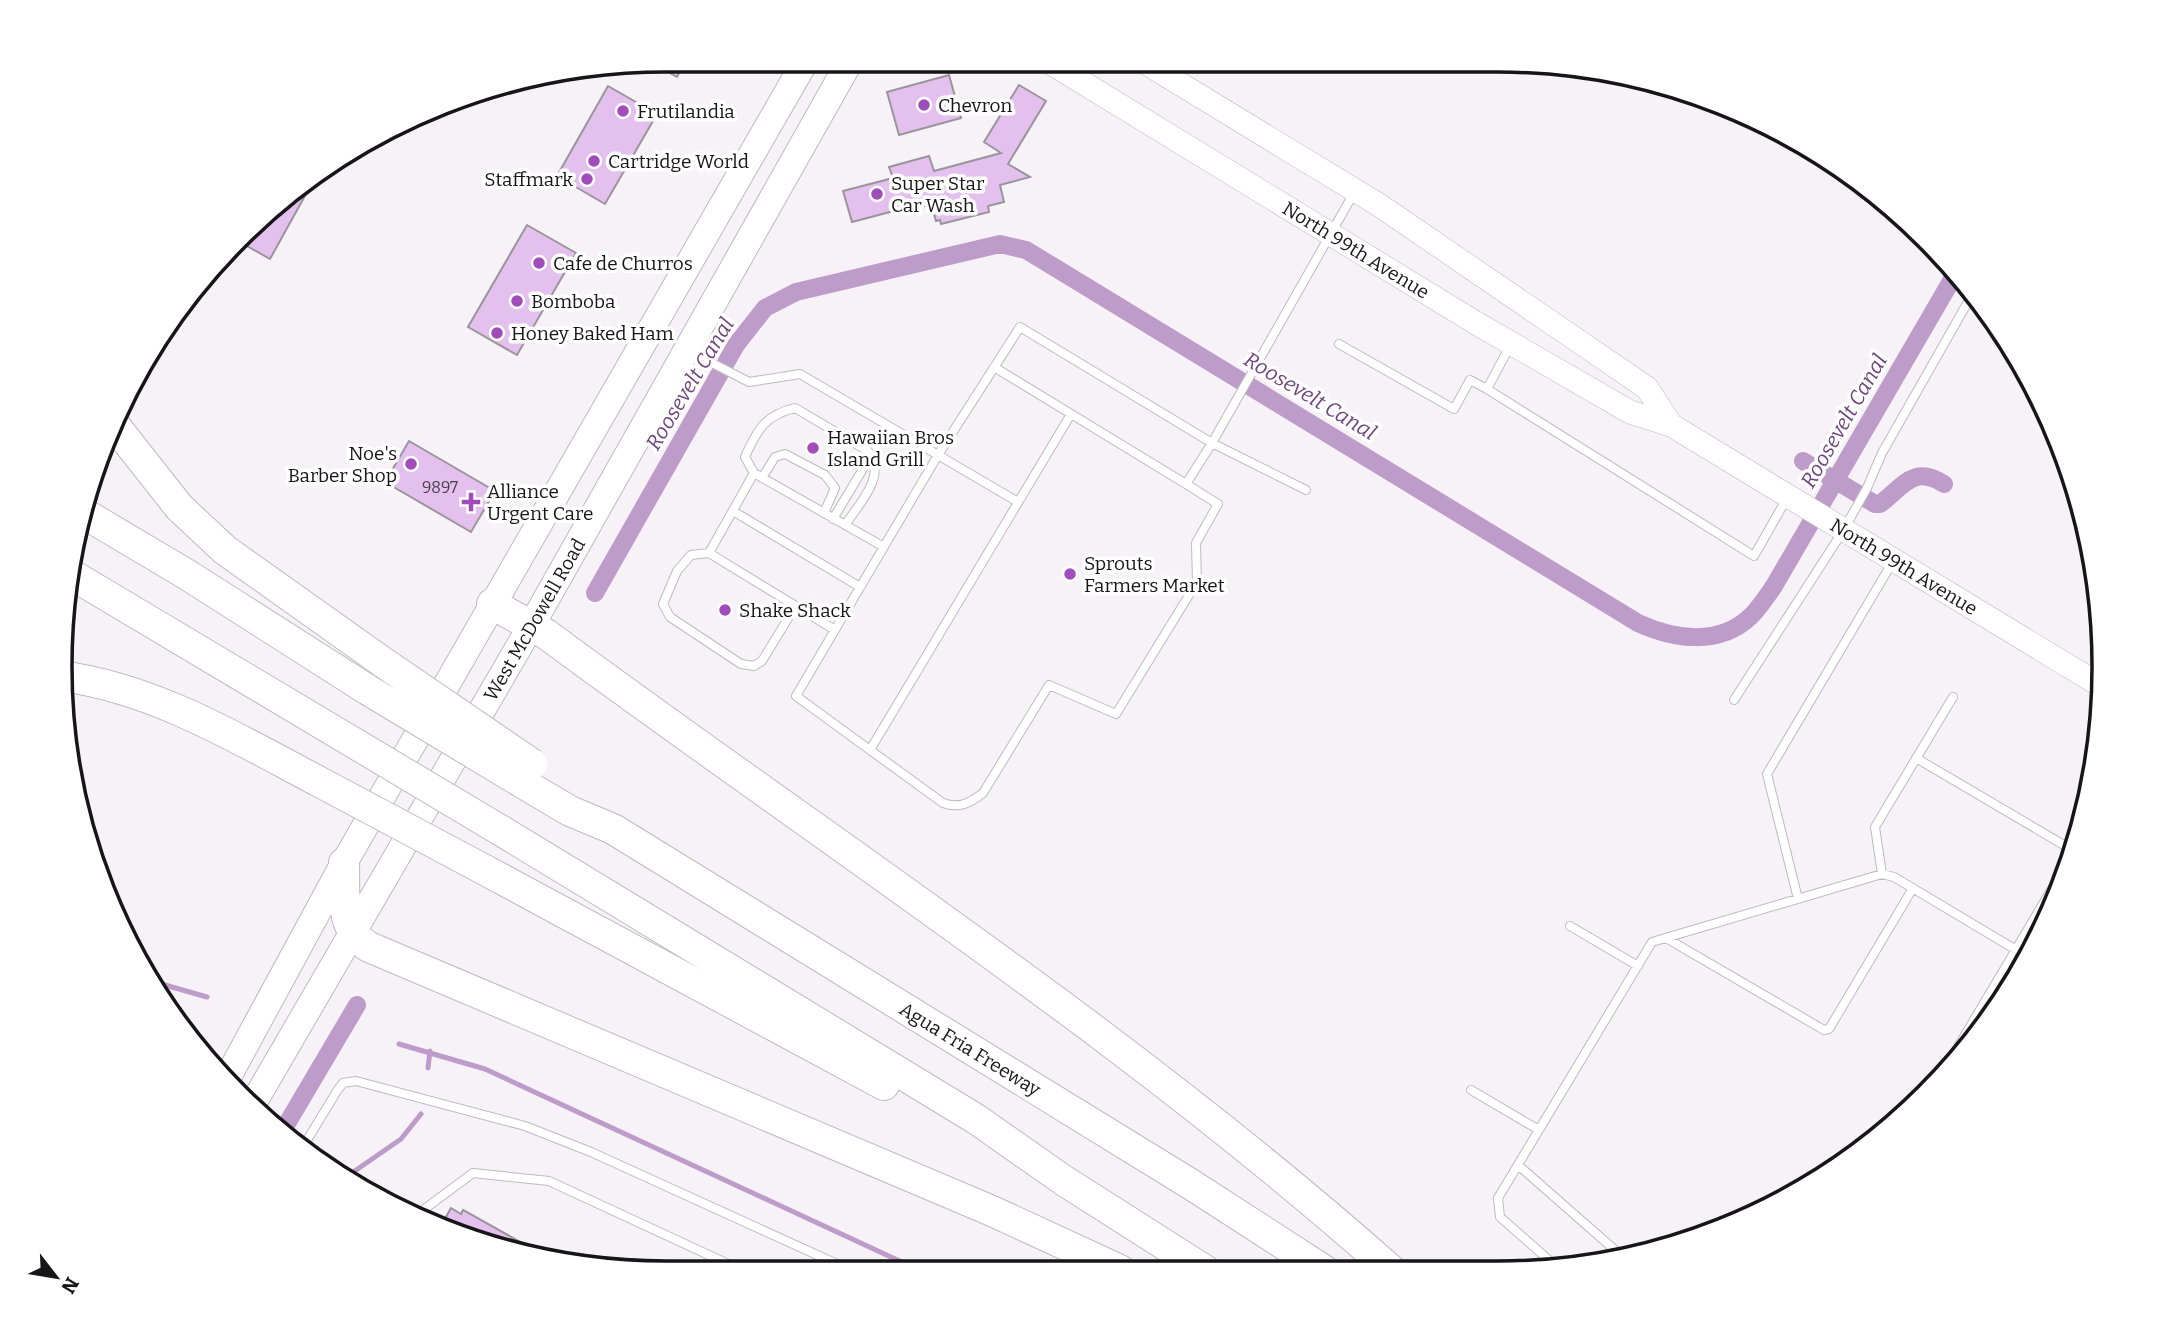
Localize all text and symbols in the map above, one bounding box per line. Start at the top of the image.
place label: Chevron [938,94,1012,117]
marker: Chevron [916,97,932,113]
place label: Frutilandia [637,100,735,123]
marker: Frutilandia [615,103,631,119]
place label: Cartridge World [608,150,749,173]
marker: Cartridge World [586,153,602,169]
place label: Staffmark [484,168,573,191]
marker: Staffmark [579,171,595,187]
place label: Super Star Car Wash [891,172,985,217]
marker: Super Star Car Wash [869,186,885,202]
street label: North 99th Avenue [1279,196,1434,303]
place label: Cafe de Churros [553,252,693,275]
marker: Cafe de Churros [531,255,547,271]
place label: Bomboba [531,290,616,313]
marker: Bomboba [509,293,525,309]
water label: Roosevelt Canal [640,313,740,455]
place label: Honey Baked Ham [511,322,674,345]
marker: Honey Baked Ham [489,325,505,341]
water label: Roosevelt Canal [1239,346,1381,446]
water label: Roosevelt Canal [1795,349,1893,492]
place label: Hawaiian Bros Island Grill [827,426,954,471]
marker: Hawaiian Bros Island Grill [805,440,821,456]
place label: Noe's Barber Shop [288,442,397,487]
marker: Noe's Barber Shop [403,456,419,472]
house number: 9897 [422,478,458,497]
place label: Alliance Urgent Care [487,480,593,525]
marker: Alliance Urgent Care [461,492,481,512]
street label: North 99th Avenue [1826,513,1982,620]
street label: West McDowell Road [479,534,590,705]
place label: Sprouts Farmers Market [1084,552,1225,597]
marker: Sprouts Farmers Market [1062,566,1078,582]
place label: Shake Shack [739,599,851,622]
marker: Shake Shack [717,602,733,618]
street label: Agua Fria Freeway [896,997,1046,1101]
north arrow [21,1242,91,1312]
text: N [56,1273,84,1298]

